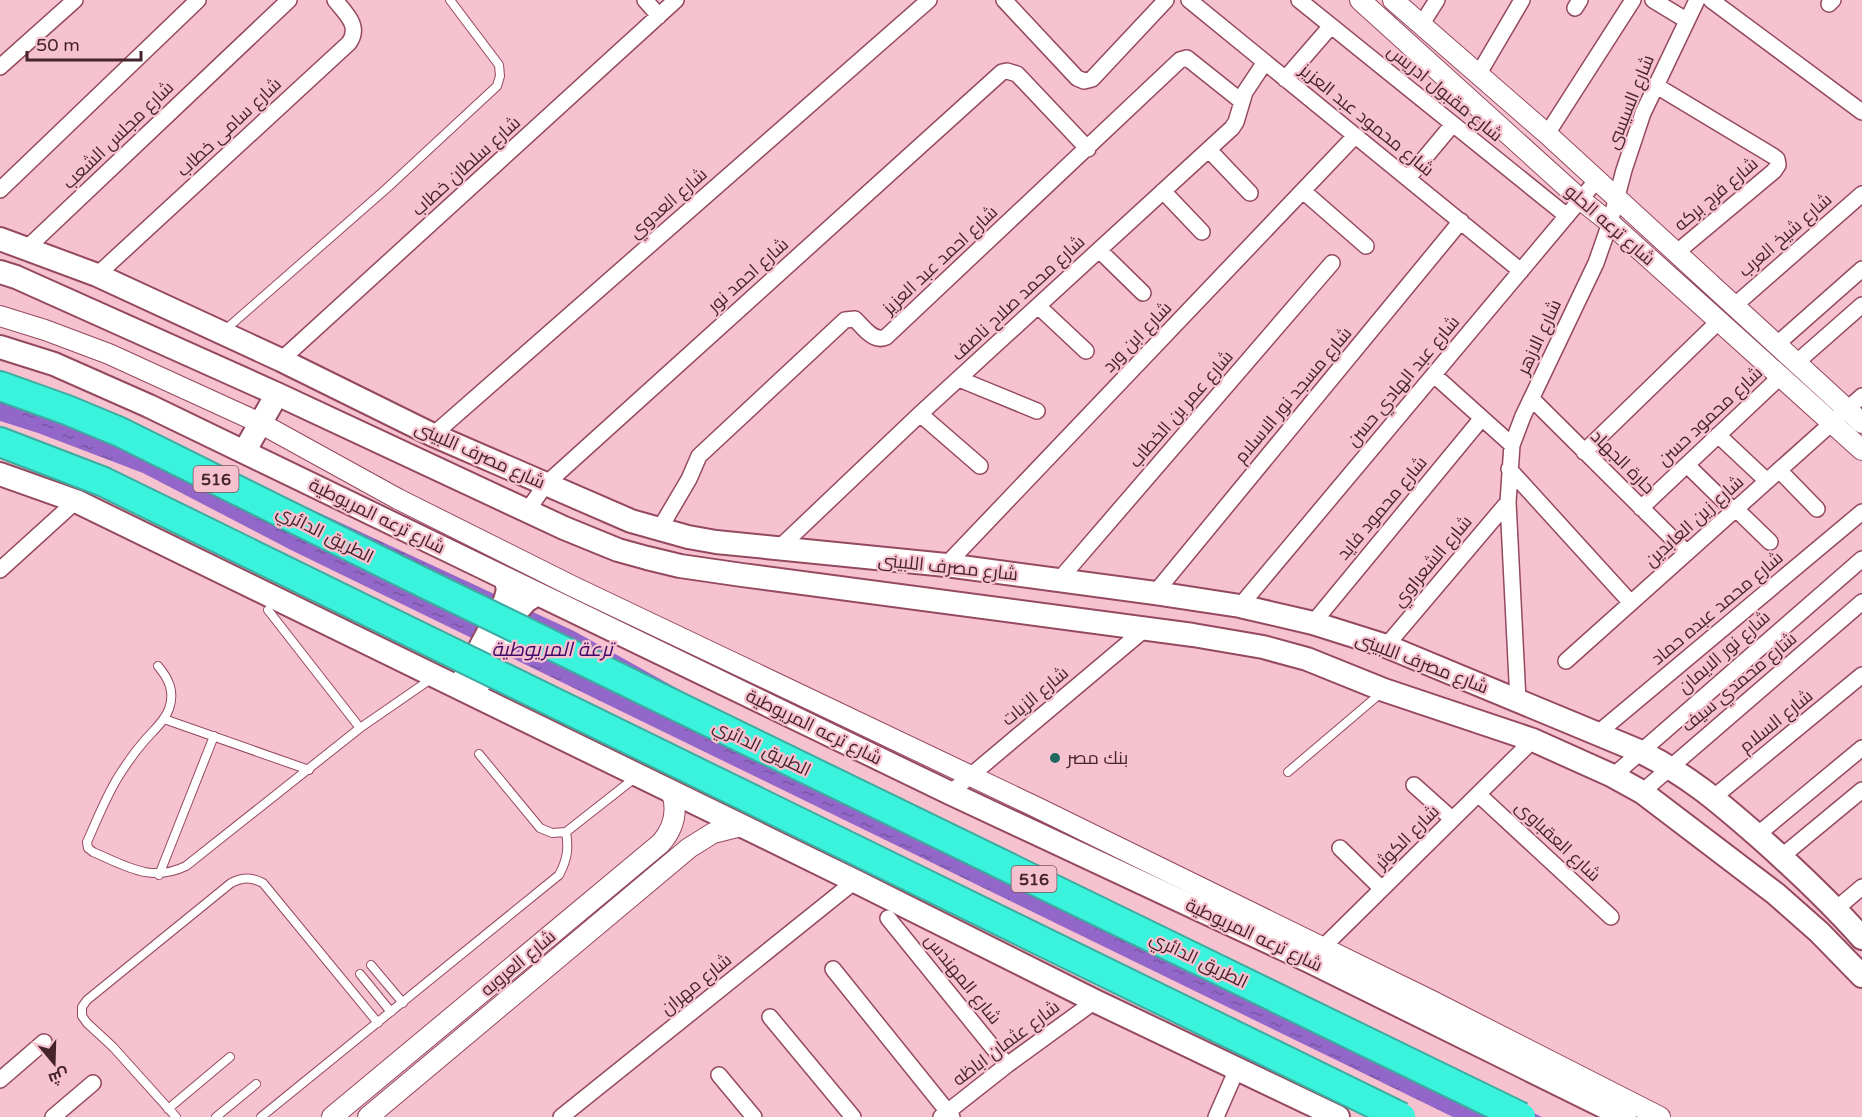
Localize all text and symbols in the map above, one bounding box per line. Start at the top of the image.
scale bar [27,24,141,62]
text: 50 m [36,34,80,56]
street label: شارع مقبول ادريس [1382,40,1507,147]
street label: شارع السيسى [1601,52,1660,153]
street label: شارع محمود عبد العزيز [1294,58,1439,182]
street label: شارع سامى خطاب [172,73,287,182]
street label: شارع مجلس الشعب [58,76,179,194]
street label: شارع سلطان خطاب [407,112,525,221]
street label: شارع فرج بركه [1670,153,1763,236]
street label: شارع العدوي [624,163,714,245]
street label: شارع ترعه الحلو [1560,180,1660,271]
street label: شارع شيخ العرب [1734,188,1837,282]
street label: شارع احمد عبد العزيز [877,201,1003,320]
street label: شارع محمد صلاح ناصف [947,231,1090,366]
street label: شارع احمد نور [702,233,793,318]
street label: شارع الازهر [1512,296,1567,379]
street label: شارع ابن ورد [1098,297,1177,378]
street label: شارع عبد الهادي حسن [1342,311,1466,453]
street label: شارع مسجد نور الاسلام [1230,322,1357,468]
street label: شارع عمر بن الخطاب [1124,346,1239,473]
street label: شارع محمود حسن [1653,362,1768,471]
street label: شارع مصرف اللبينى [411,416,549,495]
street label: حارة الجهاد [1586,425,1660,499]
street label: شارع محمود فايد [1332,452,1433,565]
road number: 516 [194,466,238,492]
street label: شارع زين العابدين [1640,471,1749,572]
street label: شارع ترعه المريوطية [305,474,449,559]
street label: الطريق الدائري [271,500,377,571]
street label: شارع الشعراوي [1387,511,1479,613]
street label: شارع محمد عبده حماد [1647,546,1788,670]
street label: شارع مصرف اللبينى [877,549,1019,586]
street label: شارع نور الايمان [1673,606,1775,699]
street label: شارع محمدي سيف [1677,627,1803,739]
street label: شارع مصرف اللبينى [1352,628,1491,699]
water label: ترعة المريوطية [491,638,616,662]
street label: شارع الزيات [997,662,1074,731]
street label: شارع ترعه المريوطية [742,685,886,770]
street label: شارع السلام [1735,685,1818,758]
street label: الطريق الدائري [708,715,815,784]
place label: بنك مصر [1066,747,1128,769]
marker: بنك مصر [1048,751,1062,765]
street label: شارع العقباوى [1510,796,1605,887]
street label: شارع الكوثر [1370,800,1444,875]
road number: 516 [1012,866,1056,892]
street label: شارع ترعه المريوطية [1182,894,1326,977]
street label: شارع العروبه [476,925,561,1002]
street label: الطريق الدائري [1145,927,1252,996]
street label: شارع المهندس [919,929,1006,1029]
street label: شارع مهران [656,949,737,1020]
street label: شارع عثمان اباظه [948,996,1064,1091]
north arrow [24,1033,84,1093]
text: ش [46,1063,72,1089]

